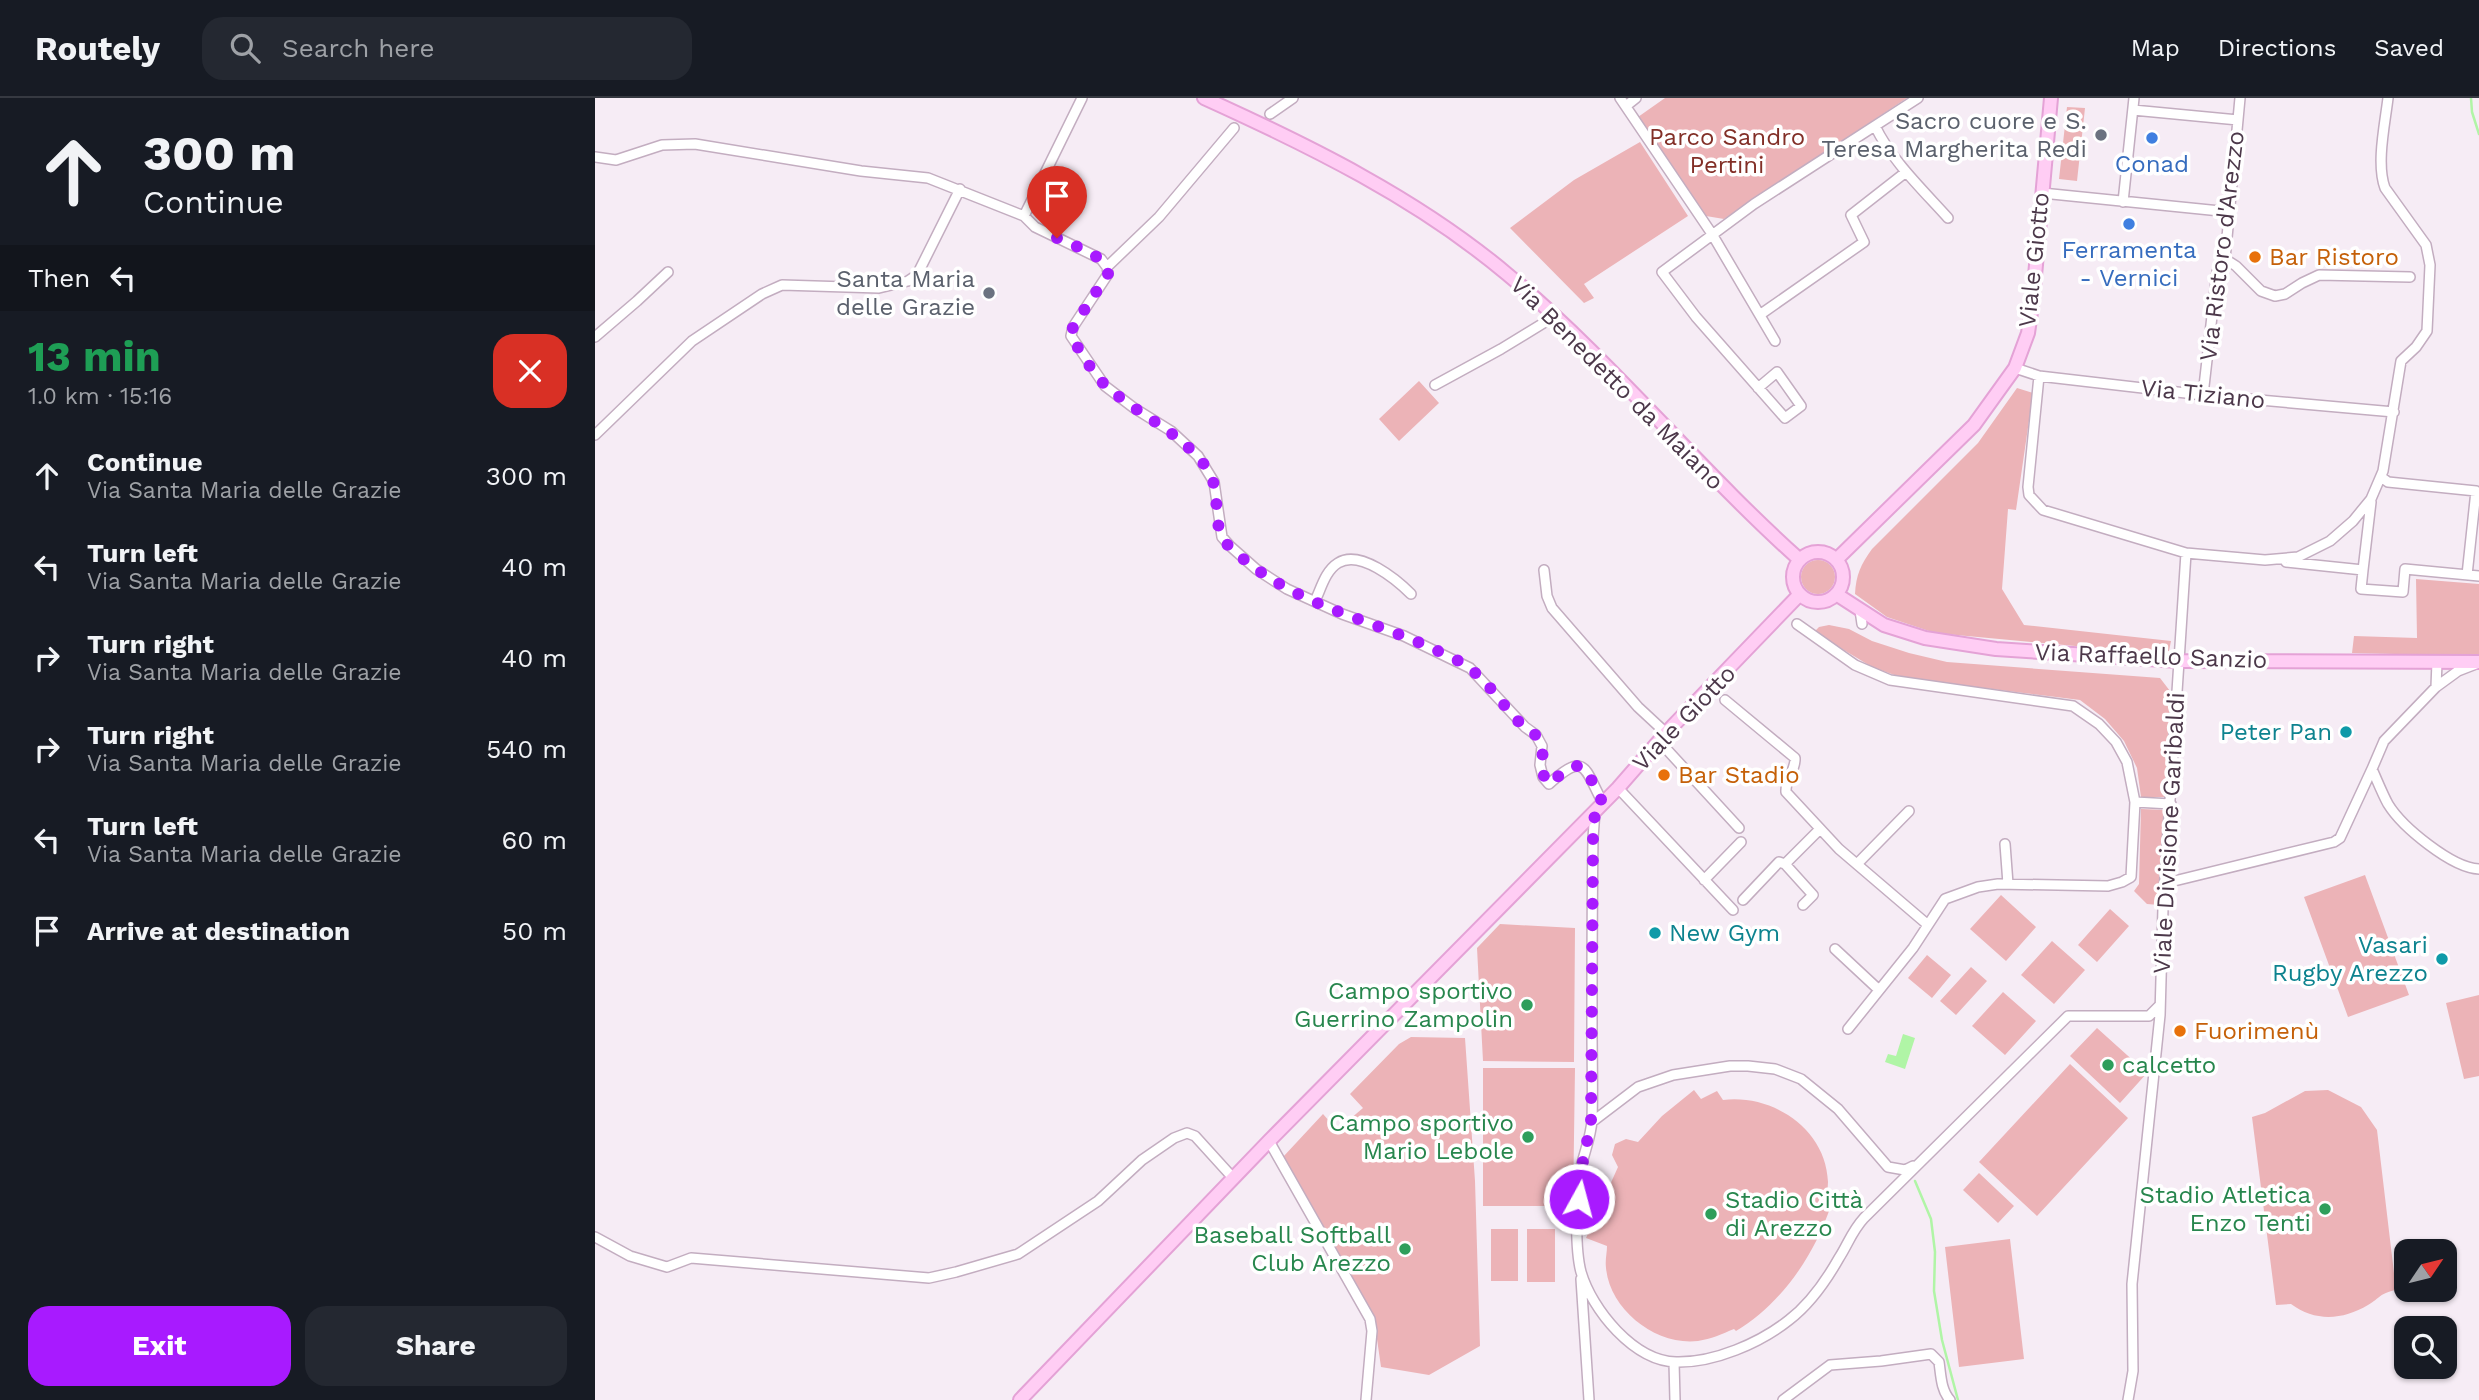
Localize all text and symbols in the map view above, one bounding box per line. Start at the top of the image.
search box [202,17,692,80]
text: Routely [35,29,160,68]
icon: search [226,29,264,67]
text: Search here [282,33,434,63]
text: Map [2131,34,2180,62]
text: Directions [2218,34,2336,62]
text: Saved [2374,34,2444,62]
place label: Sacro cuore e S. Teresa Margherita Redi [1821,107,2087,163]
park label: Parco Sandro Pertini [1649,123,1805,179]
text: 300 m [143,124,295,182]
icon: ahead [28,126,119,217]
marker: Sacro cuore e S. Teresa Margherita Redi [2093,127,2109,143]
street label: Via Ristoro d'Arezzo [2194,129,2250,363]
marker: Conad [2144,130,2160,146]
place label: Conad [2115,150,2189,178]
pin [1027,166,1087,238]
icon: arrive [1038,177,1076,215]
text: Continue [143,183,284,221]
street label: Viale Giotto [2013,191,2055,329]
marker: Ferramenta - Vernici [2121,216,2137,232]
place label: Ferramenta - Vernici [2061,236,2197,292]
place label: Bar Ristoro [2269,243,2399,271]
marker: Bar Ristoro [2247,249,2263,265]
icon: left [104,259,142,297]
text: Then [28,263,90,293]
place label: Santa Maria delle Grazie [836,265,975,321]
street label: Via Benedetto da Maiano [1504,270,1730,496]
marker: Santa Maria delle Grazie [981,285,997,301]
text: 13 min [28,332,161,381]
button: close [493,334,567,408]
street label: Via Tiziano [2139,374,2267,414]
text: 1.0 km · 15:16 [28,383,172,410]
text: Continue [87,447,203,477]
icon: ahead [28,457,66,495]
text: 300 m [486,461,567,491]
text: Via Santa Maria delle Grazie [87,477,402,504]
text: Turn left [87,538,198,568]
icon: left [28,548,66,586]
text: 40 m [501,552,567,582]
text: Via Santa Maria delle Grazie [87,568,402,595]
text: Turn right [87,629,214,659]
street label: Via Raffaello Sanzio [2034,638,2268,674]
icon: right [28,639,66,677]
text: 40 m [501,643,567,673]
text: Via Santa Maria delle Grazie [87,659,402,686]
street label: Viale Giotto [1627,659,1741,777]
street label: Viale Divisione Garibaldi [2148,691,2190,975]
place label: Peter Pan [2220,718,2332,746]
text: Turn right [87,720,214,750]
marker: Peter Pan [2338,724,2354,740]
icon: right [28,730,66,768]
text: 540 m [486,734,567,764]
text: Via Santa Maria delle Grazie [87,750,402,777]
place label: Bar Stadio [1678,761,1800,789]
marker: Bar Stadio [1656,767,1672,783]
text: Turn left [87,811,198,841]
icon: left [28,821,66,859]
text: 60 m [501,825,567,855]
text: Via Santa Maria delle Grazie [87,841,402,868]
icon: arrive [28,912,66,950]
text: Arrive at destination [87,916,350,946]
text: 50 m [502,916,567,946]
place label: New Gym [1669,919,1780,947]
marker: New Gym [1647,925,1663,941]
place label: Vasari Rugby Arezzo [2272,931,2428,987]
marker: Vasari Rugby Arezzo [2434,951,2450,967]
place label: Campo sportivo Guerrino Zampolin [1294,977,1513,1033]
marker: Campo sportivo Guerrino Zampolin [1519,997,1535,1013]
place label: Fuorimenù [2194,1017,2319,1045]
marker: Fuorimenù [2172,1023,2188,1039]
place label: calcetto [2122,1051,2216,1079]
marker: calcetto [2100,1057,2116,1073]
place label: Campo sportivo Mario Lebole [1329,1109,1514,1165]
marker: Campo sportivo Mario Lebole [1520,1129,1536,1145]
position arrow [1542,1162,1616,1236]
place label: Stadio Atletica Enzo Tenti [2140,1181,2311,1237]
place label: Stadio Città di Arezzo [1725,1186,1863,1242]
marker: Stadio Atletica Enzo Tenti [2317,1201,2333,1217]
marker: Stadio Città di Arezzo [1703,1206,1719,1222]
place label: Baseball Softball Club Arezzo [1193,1221,1392,1277]
north arrow [2394,1239,2457,1302]
map controls [2394,1239,2457,1379]
marker: Baseball Softball Club Arezzo [1397,1241,1413,1257]
button: Exit [28,1306,291,1386]
button: Share [305,1306,567,1386]
button: search [2394,1316,2457,1379]

